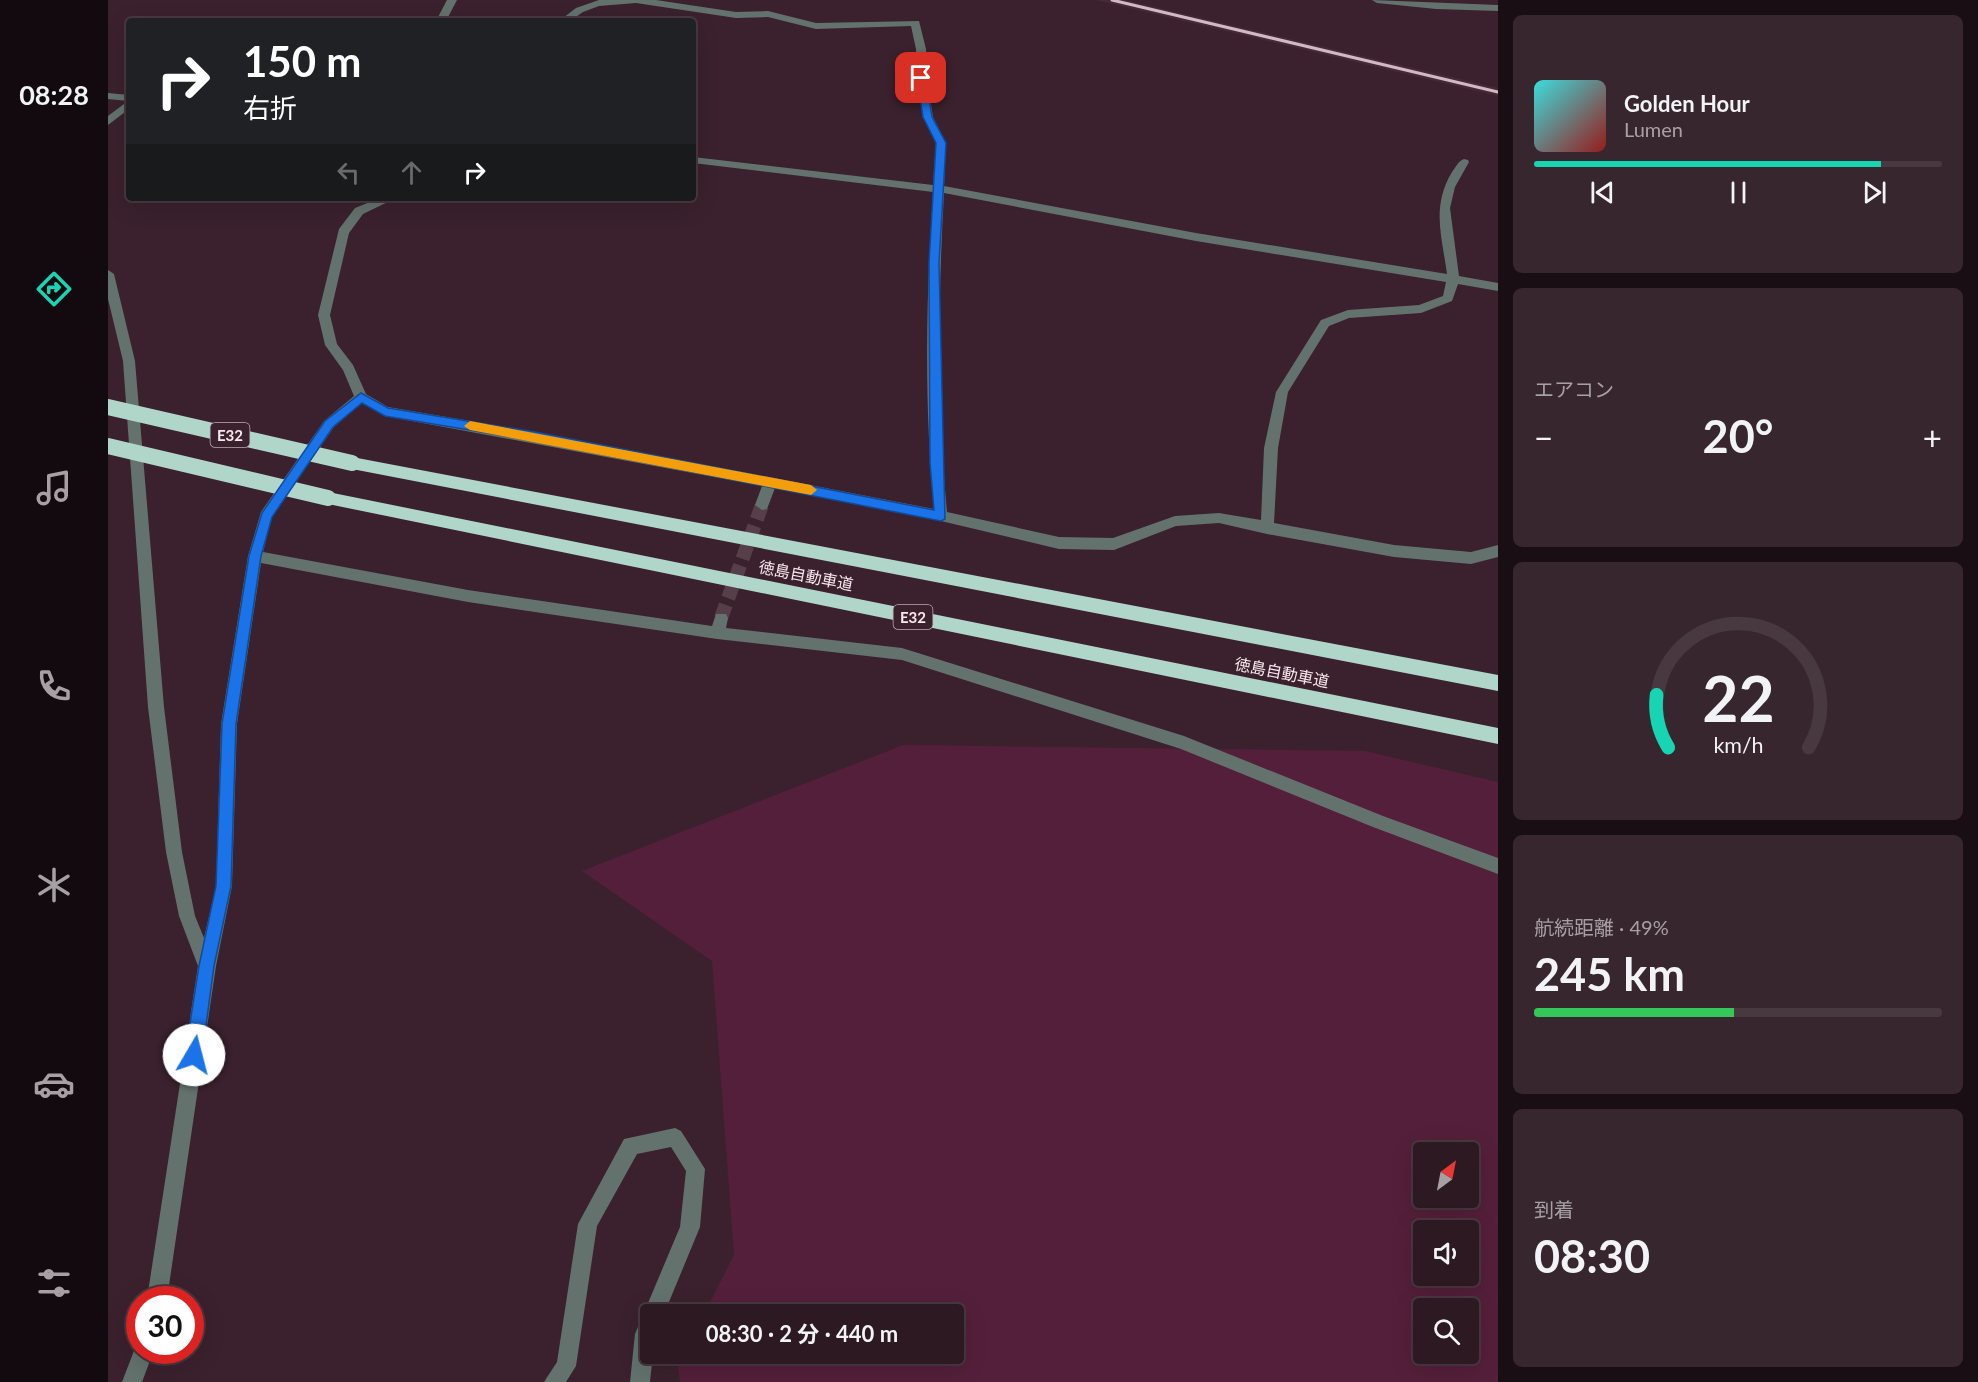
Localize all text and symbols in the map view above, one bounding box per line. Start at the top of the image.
text: 150 m [243,36,361,86]
icon: right [144,42,222,120]
pin [895,52,946,103]
icon: arrive [904,61,937,94]
text: 08:28 [19,78,89,111]
text: Golden Hour [1624,90,1750,117]
text: 右折 [243,91,297,124]
text: Lumen [1624,117,1683,141]
icon: left [332,156,365,189]
icon: ahead [395,156,428,189]
icon: right [458,156,491,189]
icon: previous [1586,176,1619,209]
icon: pause [1722,176,1755,209]
icon: next [1858,176,1891,209]
icon: directions [33,268,75,310]
text: エアコン [1534,377,1614,401]
text: 20° [1703,409,1773,463]
text: − [1534,417,1553,457]
text: + [1923,417,1942,457]
road number: E32 [210,423,250,447]
icon: music [33,467,75,509]
street label: 徳島自動車道 [757,557,855,593]
road number: E32 [894,605,932,629]
street label: 徳島自動車道 [1233,654,1331,690]
text: 22 [1702,660,1774,735]
icon: phone [33,665,75,707]
text: km/h [1713,732,1763,758]
icon: climate [33,864,75,906]
text: 航続距離 · 49% [1534,915,1669,939]
text: 245 km [1534,947,1685,1001]
position arrow [162,1023,226,1087]
icon: car [33,1063,75,1105]
north arrow [1413,1142,1479,1208]
map controls [1413,1142,1479,1364]
text: 到着 [1534,1197,1574,1221]
button: sound [1413,1220,1479,1286]
text: 08:30 [1534,1229,1650,1283]
icon: filters [33,1262,75,1304]
speed limit sign: 30 [126,1286,204,1364]
button: search [1413,1298,1479,1364]
text: 08:30 · 2 分 · 440 m [706,1320,898,1347]

